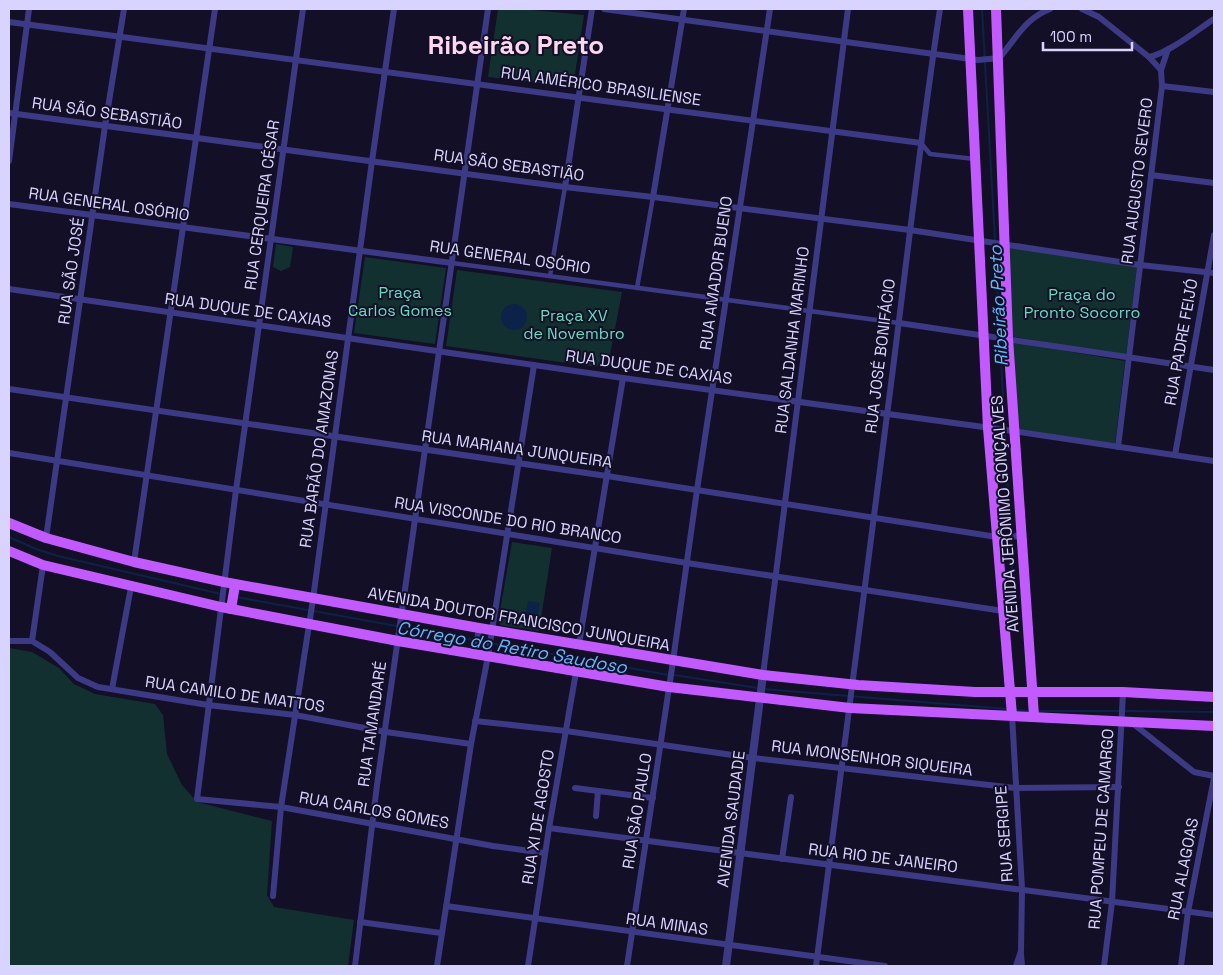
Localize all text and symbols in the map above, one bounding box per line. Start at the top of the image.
scale bar [1043,20,1132,52]
text: 100 m [1050,27,1092,46]
district label: Ribeirão Preto [428,28,604,62]
street label: RUA AMÉRICO BRASILIENSE [500,62,702,110]
street label: RUA SÃO SEBASTIÃO [30,92,184,134]
street label: RUA AUGUSTO SEVERO [1116,97,1158,265]
street label: RUA CERQUEIRA CÉSAR [240,119,284,291]
street label: RUA SÃO SEBASTIÃO [432,144,586,186]
street label: RUA GENERAL OSÓRIO [27,182,191,226]
street label: RUA AMADOR BUENO [695,195,737,351]
street label: RUA SÃO JOSÉ [53,216,89,326]
street label: RUA GENERAL OSÓRIO [428,235,592,279]
water label: Ribeirão Preto [983,244,1013,367]
street label: RUA SALDANHA MARINHO [770,245,814,435]
street label: RUA JOSÉ BONIFÁCIO [860,277,900,435]
street label: RUA PADRE FEIJÓ [1159,277,1203,407]
park label: Praça Carlos Gomes [348,282,452,321]
park label: Praça do Pronto Socorro [1024,284,1140,323]
street label: RUA DUQUE DE CAXIAS [163,288,333,332]
park label: Praça XV de Novembro [523,305,625,344]
street label: RUA DUQUE DE CAXIAS [564,345,734,389]
street label: RUA BARÃO DO AMAZONAS [295,349,343,549]
street label: AVENIDA JERÔNIMO GONÇALVES [986,394,1024,633]
street label: RUA MARIANA JUNQUEIRA [420,425,614,473]
street label: RUA VISCONDE DO RIO BRANCO [393,492,623,548]
street label: AVENIDA DOUTOR FRANCISCO JUNQUEIRA [366,582,672,656]
water label: Córrego do Retiro Saudoso [395,615,630,679]
street label: RUA TAMANDARÉ [353,660,391,788]
street label: RUA CAMILO DE MATTOS [144,671,326,717]
street label: RUA POMPEU DE CAMARGO [1084,728,1118,930]
street label: RUA MONSENHOR SIQUEIRA [770,735,974,781]
street label: RUA XI DE AGOSTO [517,748,559,886]
street label: AVENIDA SAUDADE [712,749,750,889]
street label: RUA SÃO PAULO [617,751,657,871]
street label: RUA SERGIPE [990,785,1018,883]
street label: RUA CARLOS GOMES [297,786,451,834]
street label: RUA ALAGOAS [1163,816,1203,922]
street label: RUA RIO DE JANEIRO [807,838,959,878]
street label: RUA MINAS [625,908,710,940]

